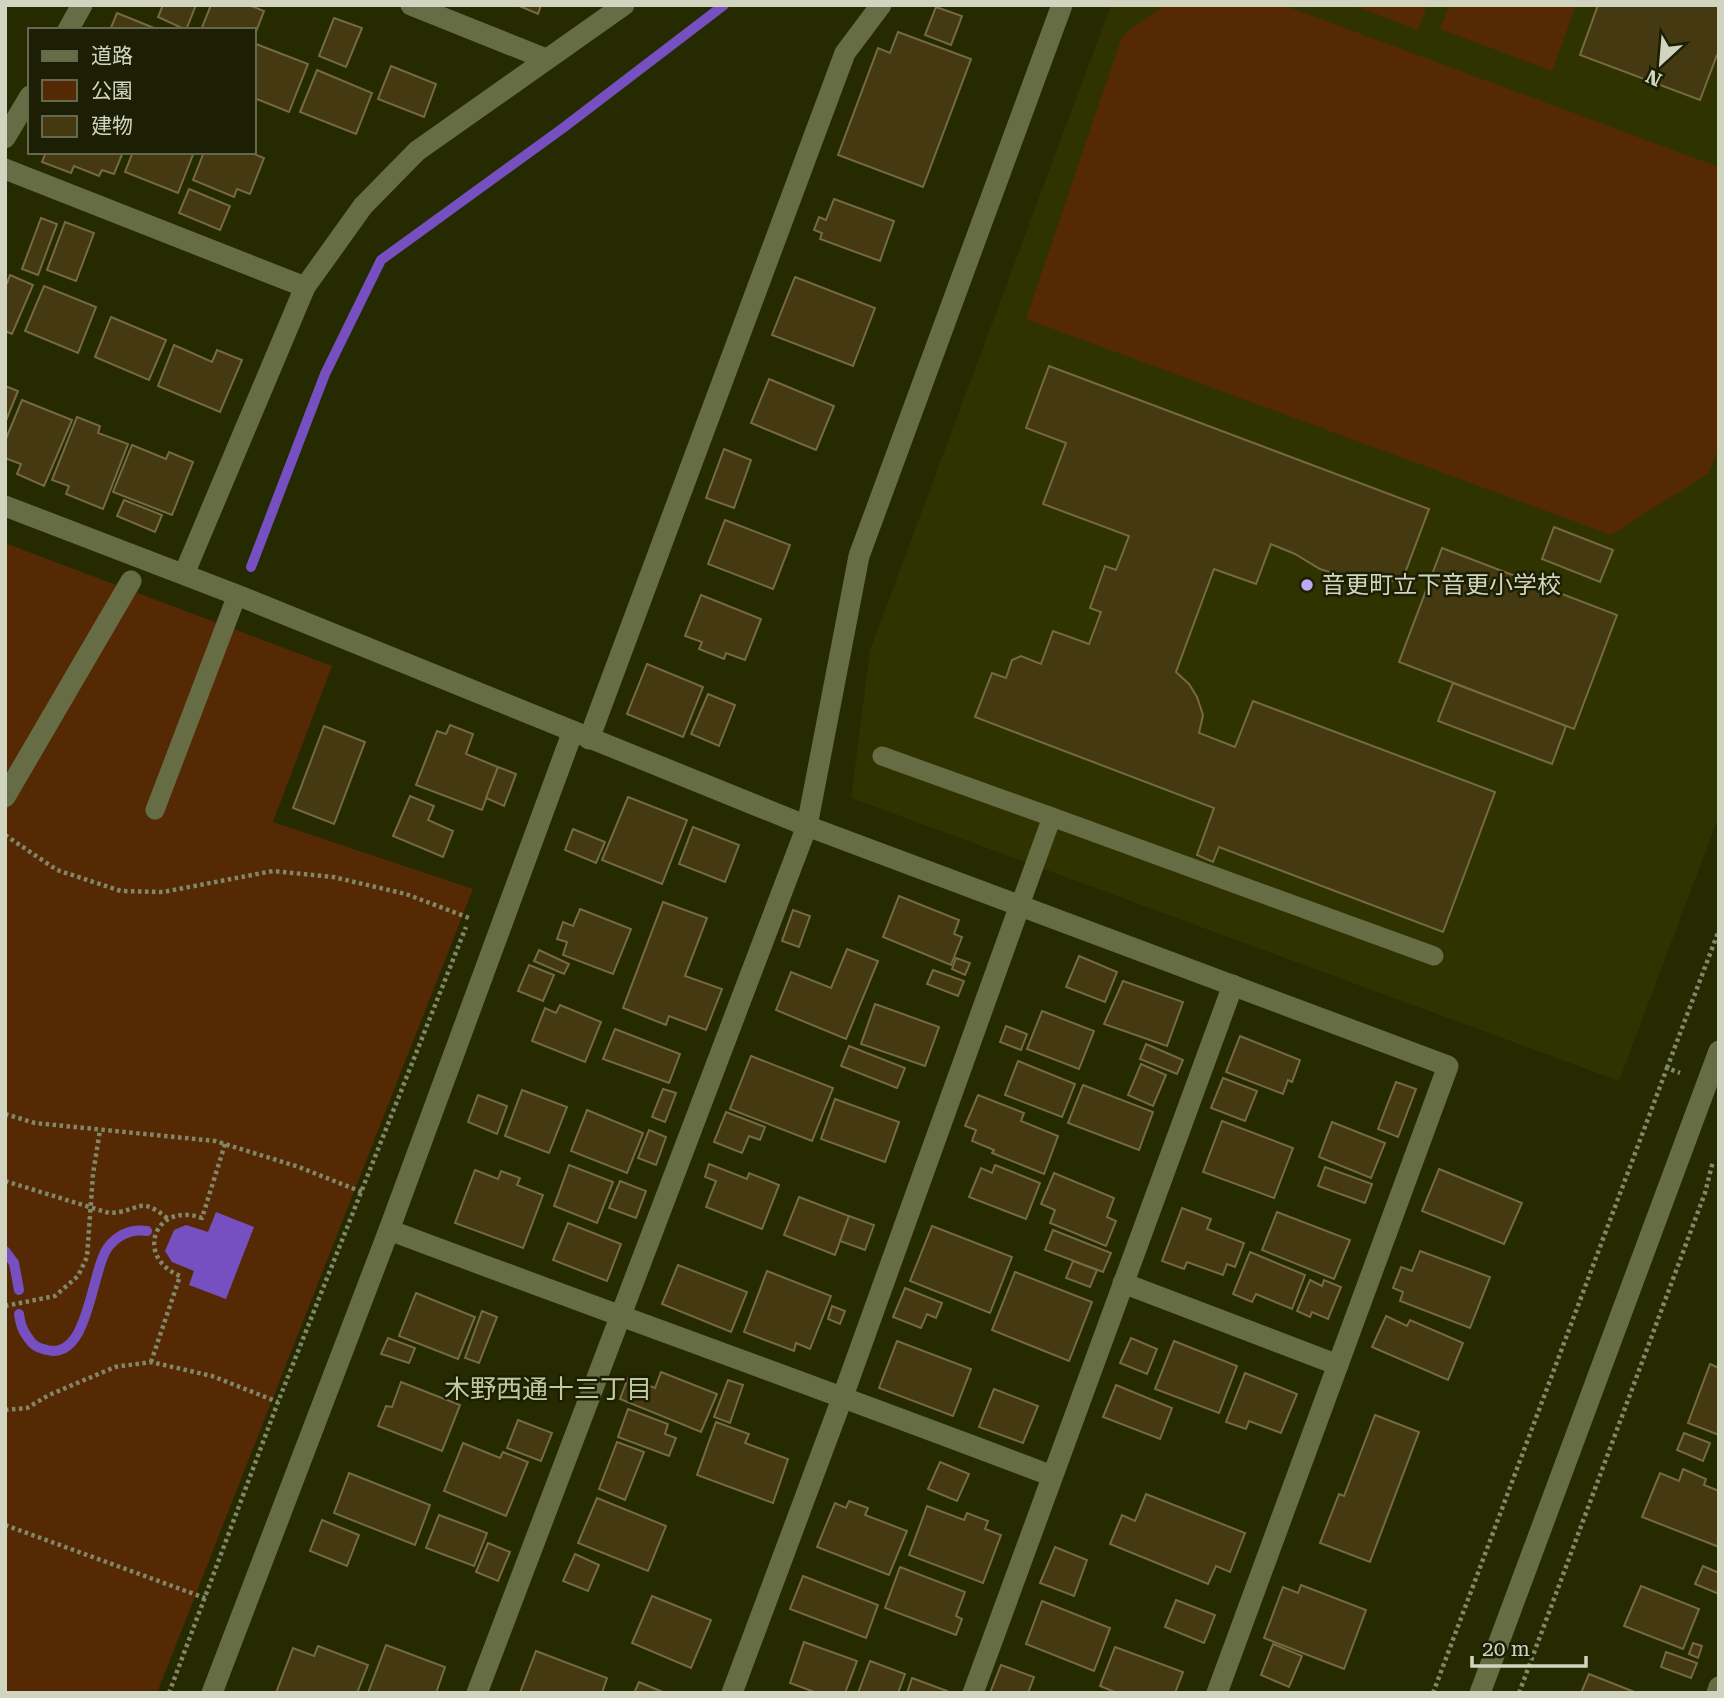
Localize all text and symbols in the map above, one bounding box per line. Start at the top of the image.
legend [28,28,256,154]
north arrow [1626,28,1696,98]
text: 道路 [91,44,133,68]
text: N [1642,64,1665,91]
text: 公園 [91,79,133,103]
text: 建物 [91,114,133,138]
place label: 音更町立下音更小学校 [1321,571,1561,599]
marker: 音更町立下音更小学校 [1299,577,1315,593]
district label: 木野西通十三丁目 [444,1374,652,1404]
scale bar [1472,1624,1586,1668]
text: 20 m [1482,1637,1530,1661]

